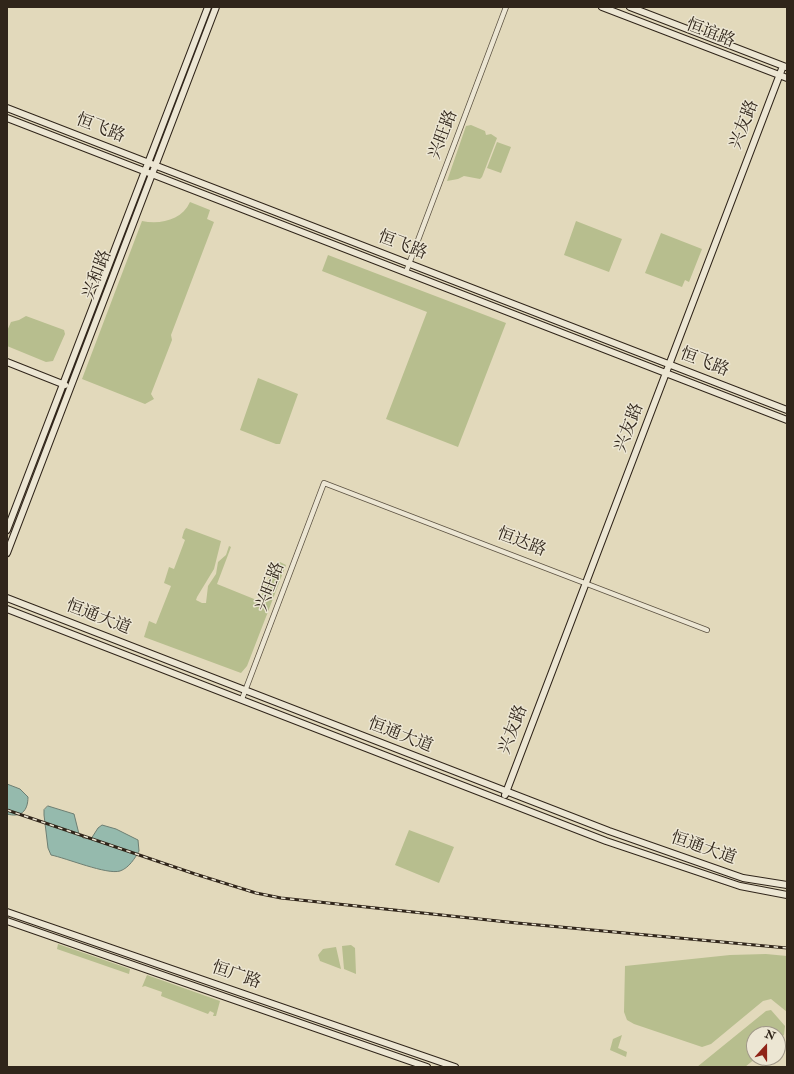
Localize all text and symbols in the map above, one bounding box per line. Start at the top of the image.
street label: 恒谊路 [683,15,737,53]
street label: 兴友路 [726,98,764,152]
street label: 兴旺路 [425,108,463,162]
street label: 恒飞路 [73,110,127,148]
street label: 恒飞路 [375,227,429,265]
street label: 兴和路 [79,248,117,302]
street label: 恒飞路 [677,344,731,382]
street label: 兴友路 [611,401,649,455]
street label: 恒达路 [494,524,548,562]
street label: 兴旺路 [252,560,290,614]
street label: 恒通大道 [63,596,133,640]
street label: 兴友路 [495,703,533,757]
street label: 恒通大道 [365,714,435,758]
street label: 恒通大道 [668,828,738,870]
street label: 恒广路 [209,958,263,994]
north arrow [746,1026,786,1066]
text: N [763,1027,777,1043]

